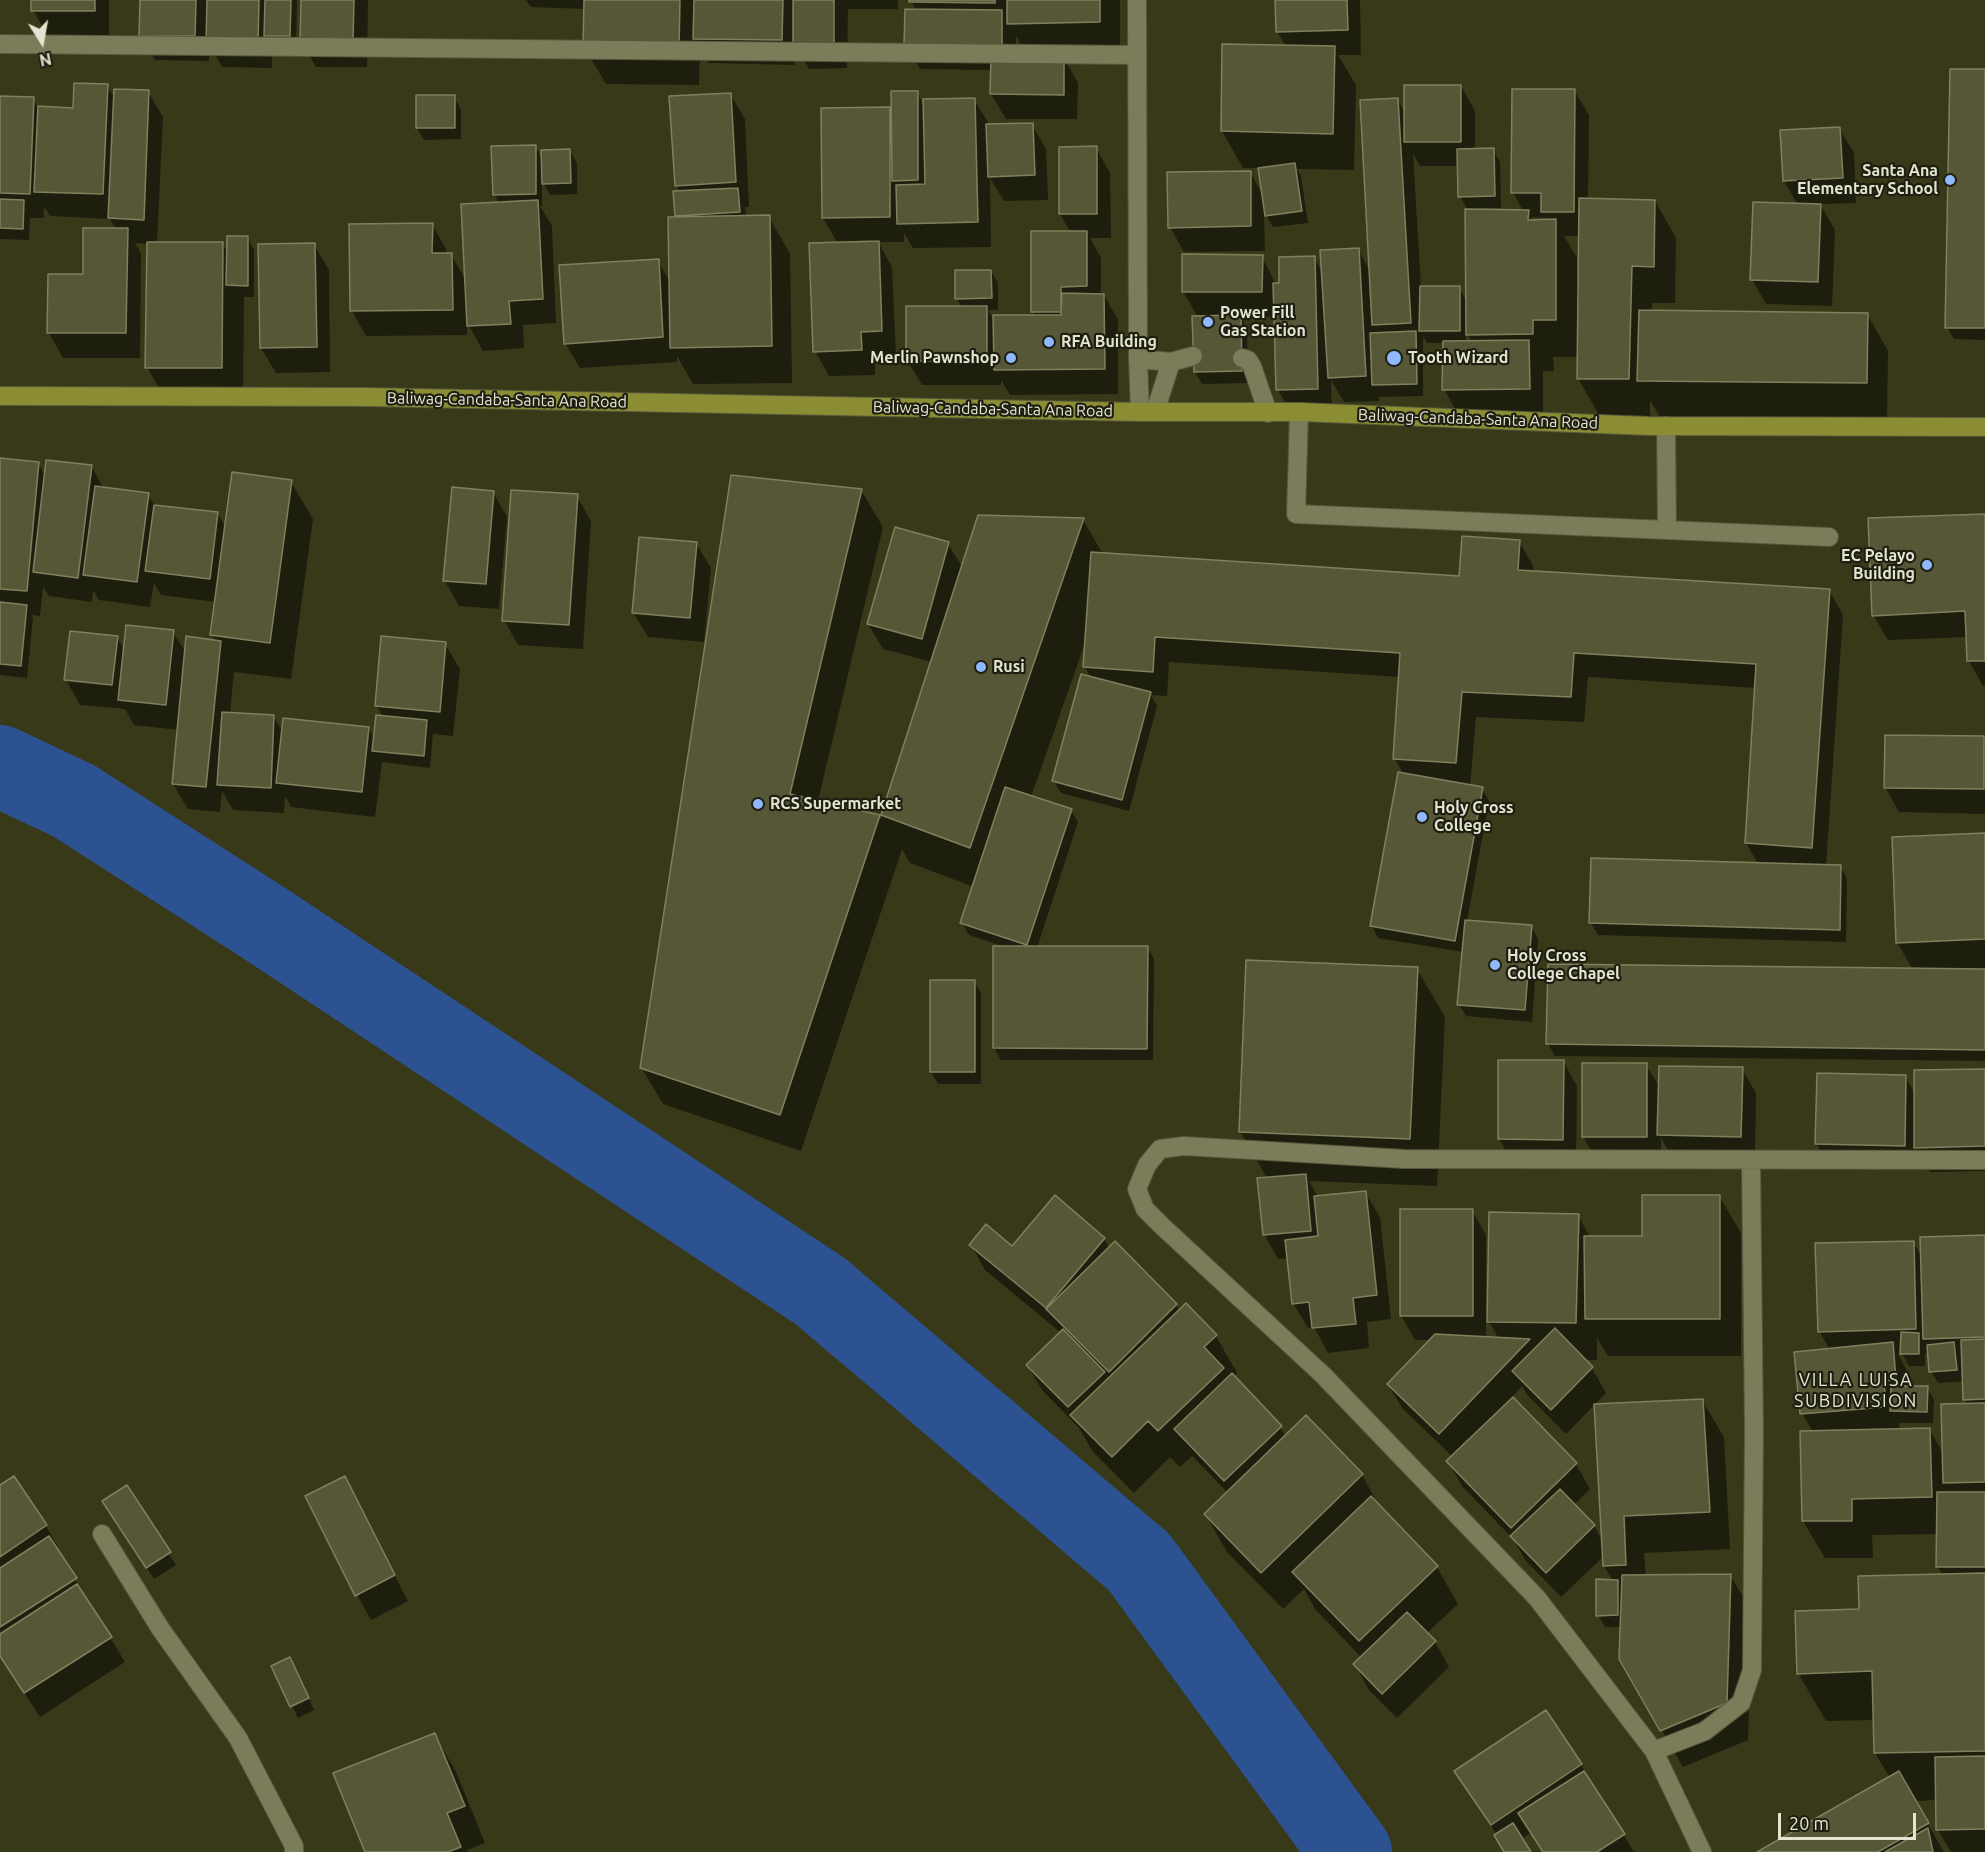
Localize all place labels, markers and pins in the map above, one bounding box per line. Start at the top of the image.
place label: Santa Ana Elementary School [1797,161,1938,199]
marker: Santa Ana Elementary School [1943,173,1957,187]
place label: Power Fill Gas Station [1220,303,1306,341]
marker: Power Fill Gas Station [1201,315,1215,329]
place label: RFA Building [1061,332,1157,352]
marker: RFA Building [1042,335,1056,349]
place label: Merlin Pawnshop [870,348,999,368]
place label: Tooth Wizard [1408,348,1508,368]
marker: Tooth Wizard [1385,349,1403,367]
marker: Merlin Pawnshop [1004,351,1018,365]
place label: EC Pelayo Building [1841,546,1915,584]
marker: EC Pelayo Building [1920,558,1934,572]
place label: Rusi [993,657,1025,677]
marker: Rusi [974,660,988,674]
place label: RCS Supermarket [770,794,901,814]
marker: RCS Supermarket [751,797,765,811]
place label: Holy Cross College [1434,798,1514,836]
marker: Holy Cross College [1415,810,1429,824]
place label: Holy Cross College Chapel [1507,946,1620,984]
marker: Holy Cross College Chapel [1488,958,1502,972]

